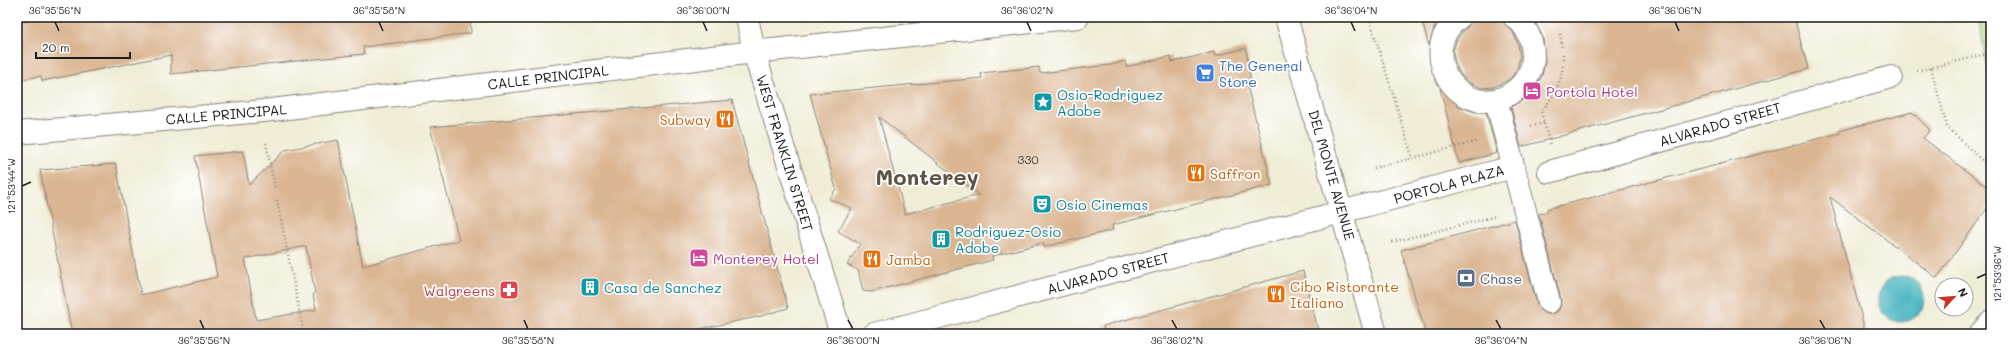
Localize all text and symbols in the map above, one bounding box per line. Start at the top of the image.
text: 36°35'56"N [29,3,81,17]
text: 36°35'58"N [353,3,405,17]
text: 36°36'00"N [676,3,730,17]
text: 36°36'02"N [1001,3,1053,17]
text: 36°36'04"N [1325,3,1377,17]
text: 36°36'06"N [1649,3,1701,17]
scale bar [36,34,130,60]
text: 20 m [42,39,70,55]
place label: The General Store [1219,56,1303,91]
street label: CALLE PRINCIPAL [487,60,610,94]
supermarket icon: The General Store [1194,62,1216,84]
street label: WEST FRANKLIN STREET [752,72,818,234]
hotel icon: Portola Hotel [1521,80,1543,102]
place label: Portola Hotel [1546,82,1638,101]
place label: Osio-Rodriguez Adobe [1057,85,1163,120]
place icon: Osio-Rodriguez Adobe [1032,91,1054,113]
street label: ALVARADO STREET [1657,97,1783,150]
street label: CALLE PRINCIPAL [165,99,288,129]
restaurant icon: Subway [714,108,736,130]
street label: DEL MONTE AVENUE [1304,108,1360,242]
place label: Subway [660,110,711,129]
house number: 330 [1017,151,1039,167]
text: 121°53'44"W [4,158,18,214]
street label: PORTOLA PLAZA [1392,160,1506,208]
district label: Monterey [875,162,979,191]
restaurant icon: Saffron [1185,162,1207,184]
place label: Saffron [1210,164,1261,183]
theatre icon: Osio Cinemas [1031,193,1053,215]
place label: Osio Cinemas [1056,195,1148,214]
place label: Rodriguez-Osio Adobe [955,222,1061,257]
building icon: Rodriguez-Osio Adobe [930,228,952,250]
text: 121°53'36"W [1990,246,2004,302]
hotel icon: Monterey Hotel [688,247,710,269]
street label: ALVARADO STREET [1045,247,1171,298]
restaurant icon: Jamba [861,248,883,270]
place label: Monterey Hotel [713,249,819,268]
place label: Jamba [886,250,931,269]
bank icon: Chase [1455,267,1477,289]
place label: Chase [1480,269,1522,288]
building icon: Casa de Sanchez [579,276,601,298]
place label: Cibo Ristorante Italiano [1290,277,1399,312]
north arrow [1934,277,1974,317]
place label: Casa de Sanchez [604,278,722,297]
pharmacy icon: Walgreens [498,279,520,301]
place label: Walgreens [423,281,495,300]
restaurant icon: Cibo Ristorante Italiano [1265,283,1287,305]
text: N [1955,285,1972,299]
text: 36°35'56"N [178,333,230,347]
text: 36°35'58"N [502,333,554,347]
text: 36°36'00"N [826,333,880,347]
text: 36°36'02"N [1151,333,1203,347]
text: 36°36'04"N [1475,333,1527,347]
text: 36°36'06"N [1799,333,1851,347]

